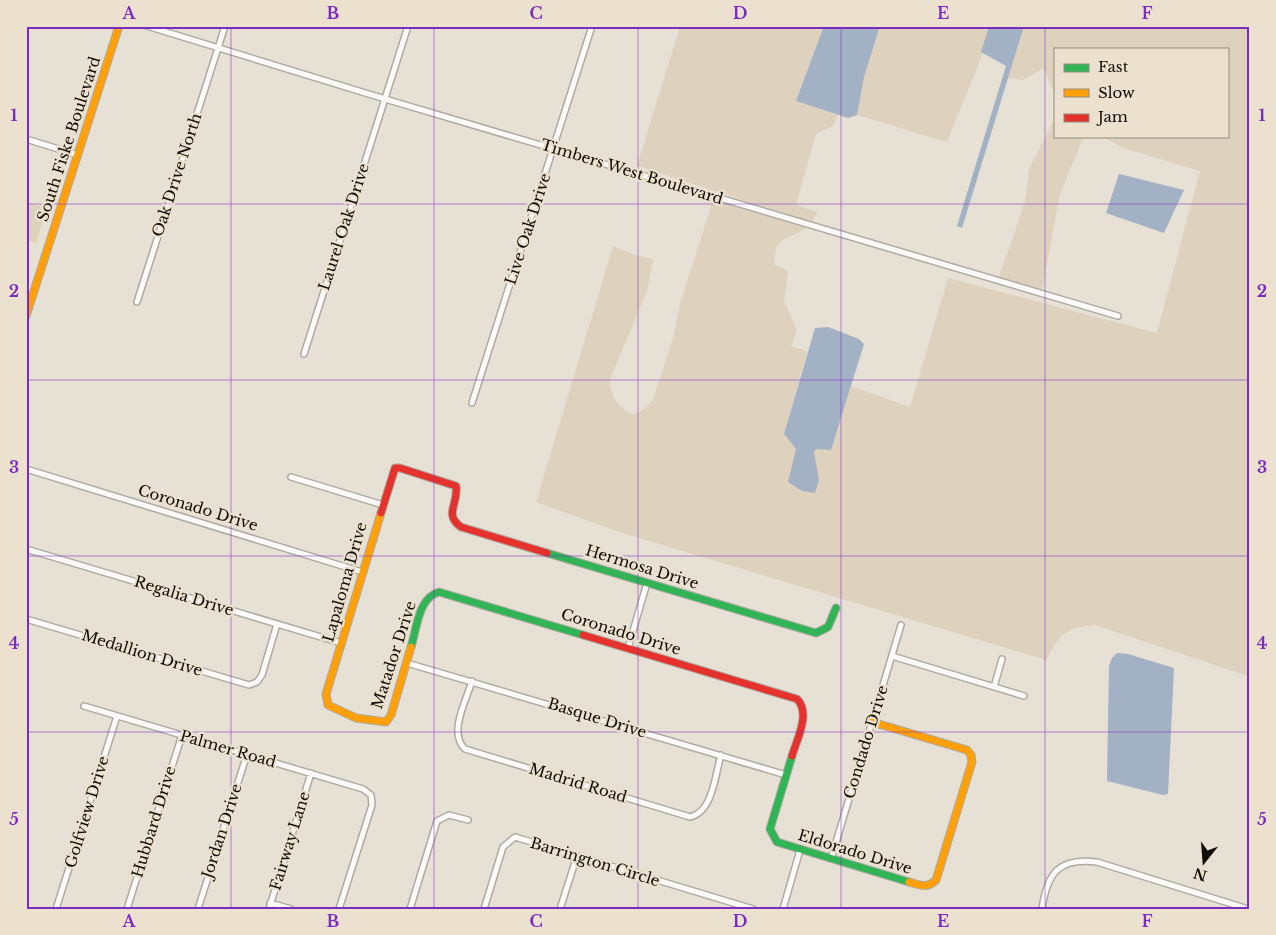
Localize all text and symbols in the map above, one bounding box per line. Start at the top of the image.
text: A [122,3,137,23]
text: B [327,3,340,23]
text: C [529,3,543,23]
text: D [733,3,747,23]
text: E [937,3,949,23]
text: F [1141,3,1153,23]
legend [1054,48,1228,138]
street label: South Fiske Boulevard [33,54,104,224]
text: Fast [1098,57,1129,76]
text: Slow [1098,83,1135,102]
text: 1 [11,105,18,125]
text: 1 [1259,105,1266,125]
text: Jam [1096,107,1128,126]
street label: Oak Drive North [148,111,205,239]
street label: Timbers West Boulevard [539,135,726,208]
street label: Laurel Oak Drive [314,161,373,293]
street label: Live Oak Drive [501,171,555,287]
text: 2 [9,281,19,301]
text: 2 [1257,281,1267,301]
text: 3 [9,457,19,477]
text: 3 [1257,457,1267,477]
street label: Coronado Drive [136,480,260,535]
street label: Lapaloma Drive [318,520,371,644]
street label: Hermosa Drive [583,540,701,593]
street label: Regalia Drive [132,571,236,620]
street label: Matador Drive [367,598,420,711]
street label: Coronado Drive [559,604,683,659]
street label: Medallion Drive [80,625,205,680]
text: 4 [9,633,19,653]
text: 4 [1257,633,1267,653]
street label: Condado Drive [839,683,892,801]
street label: Basque Drive [545,693,649,742]
street label: Palmer Road [178,726,278,771]
street label: Golfview Drive [60,754,113,870]
street label: Madrid Road [527,759,629,806]
street label: Hubbard Drive [127,764,180,880]
street label: Jordan Drive [197,781,246,882]
street label: Fairway Lane [265,789,314,893]
text: 5 [9,809,19,829]
text: 5 [1257,809,1267,829]
street label: Eldorado Drive [796,825,914,878]
street label: Barrington Circle [528,833,662,890]
north arrow [1178,838,1228,888]
text: N [1191,864,1209,885]
text: A [122,911,137,931]
text: B [327,911,340,931]
text: C [529,911,543,931]
text: D [733,911,747,931]
text: E [937,911,949,931]
text: F [1141,911,1153,931]

